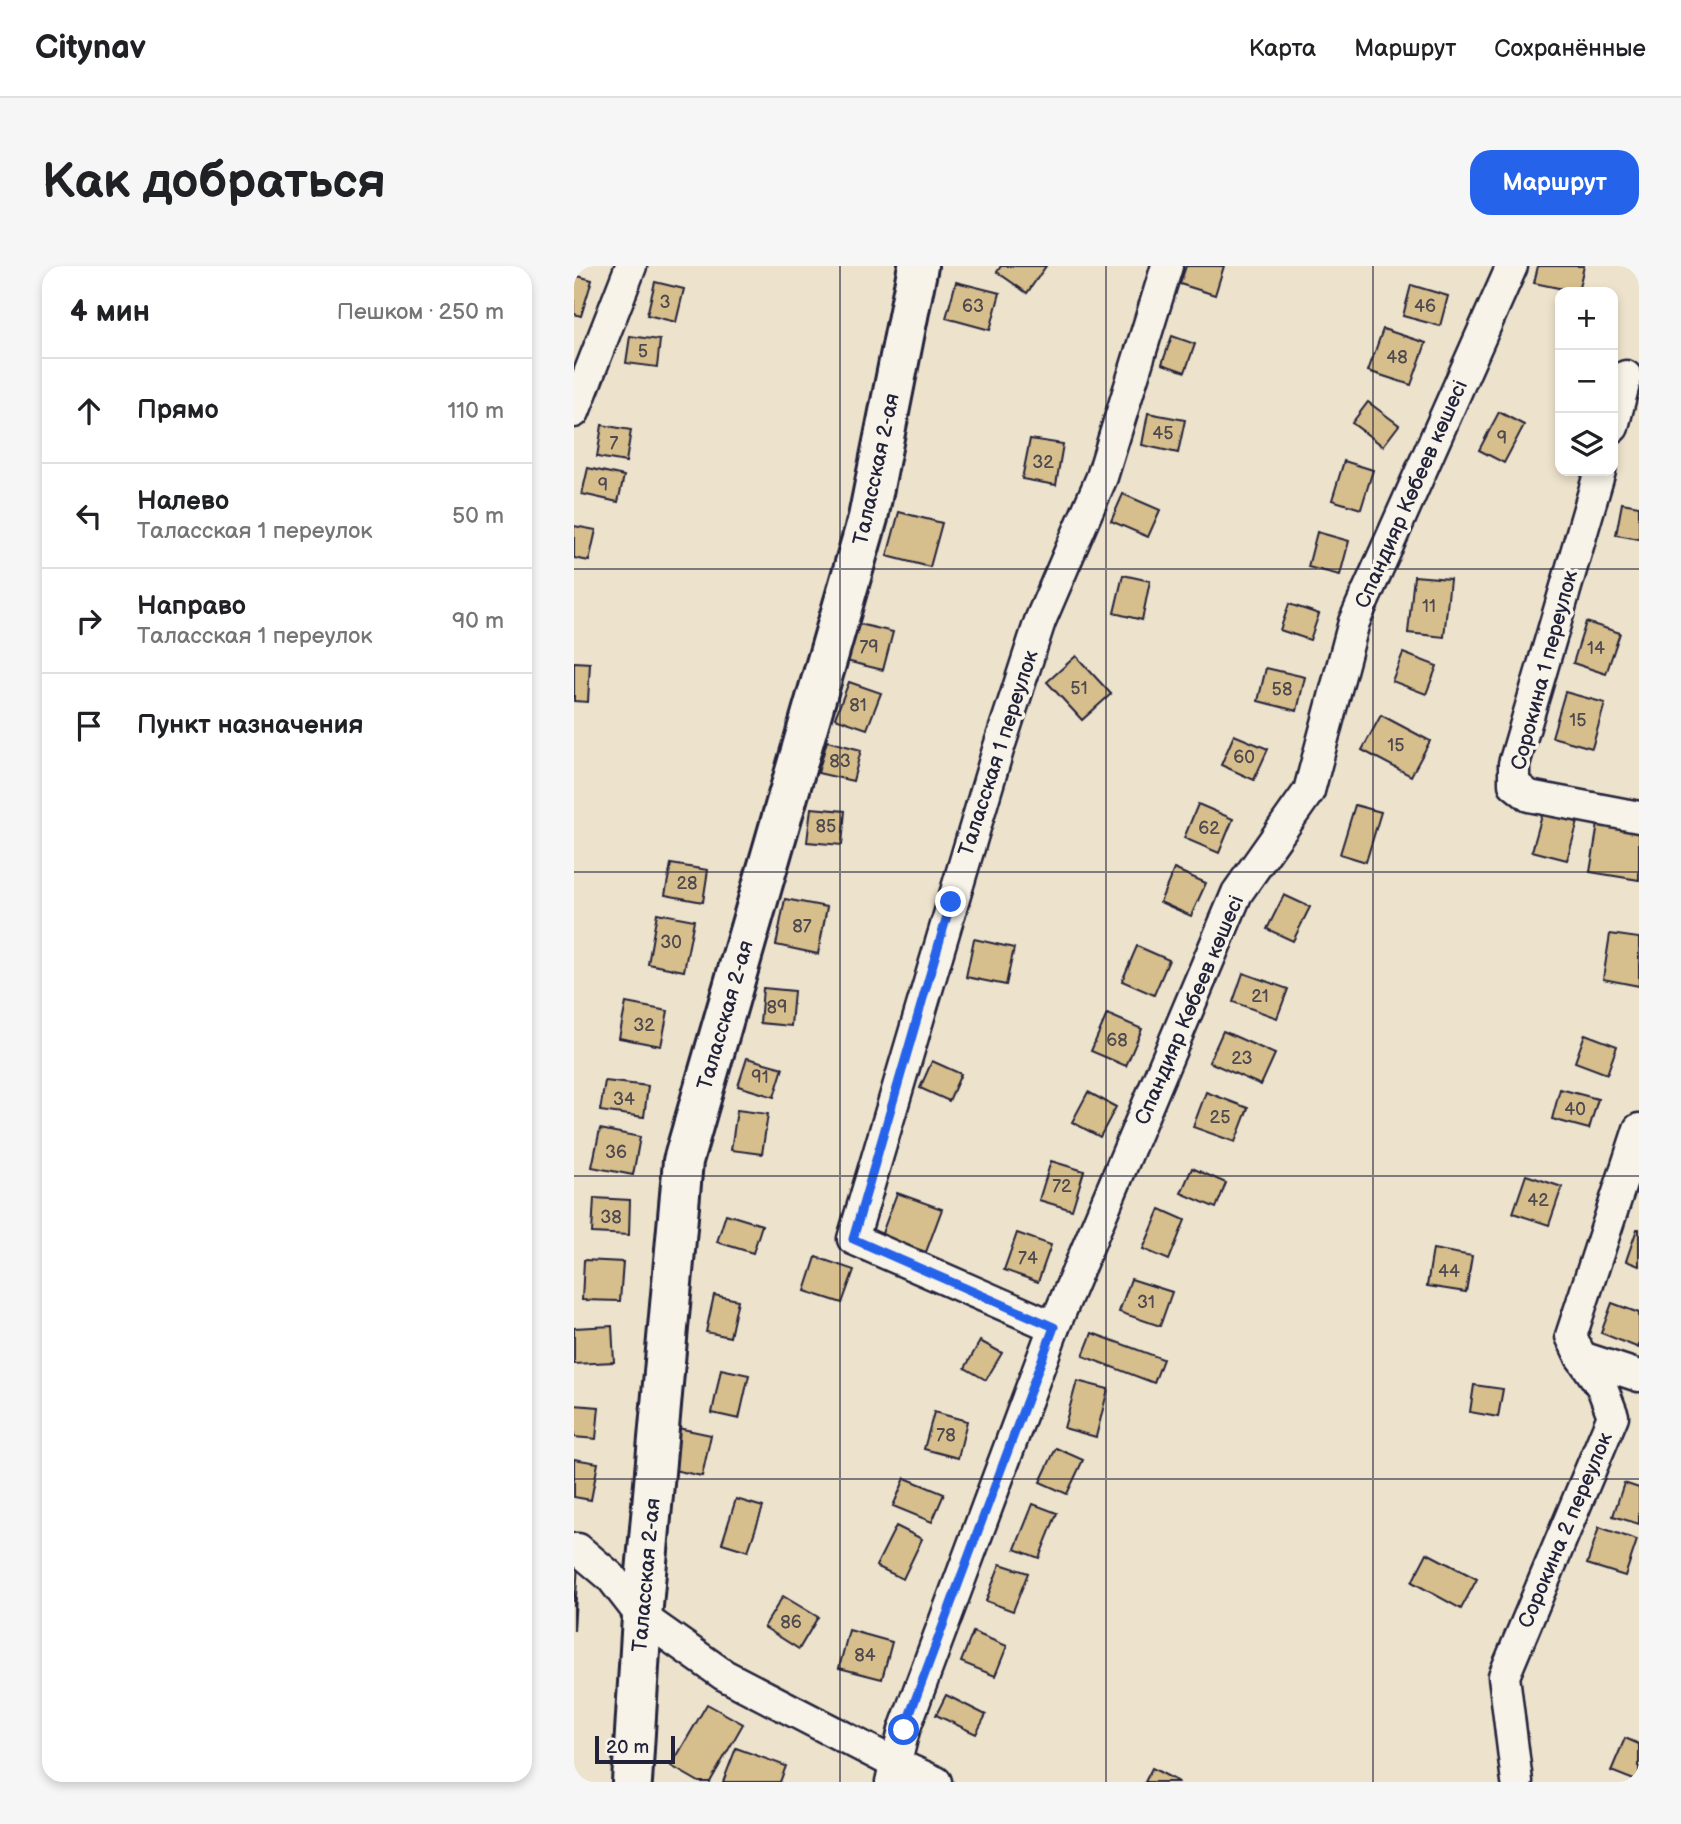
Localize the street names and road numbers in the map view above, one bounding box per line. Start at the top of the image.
street label: Спандияр Көбеев көшесі [1350,376,1473,612]
street label: Таласская 2-ая [848,391,905,547]
street label: Сорокина 1 переулок [1506,568,1583,773]
street label: Таласская 1 переулок [953,647,1044,859]
street label: Спандияр Көбеев көшесі [1130,892,1249,1129]
street label: Таласская 2-ая [692,938,759,1093]
street label: Сорокина 2 переулок [1513,1429,1618,1632]
street label: Таласская 2-ая [627,1497,666,1653]

